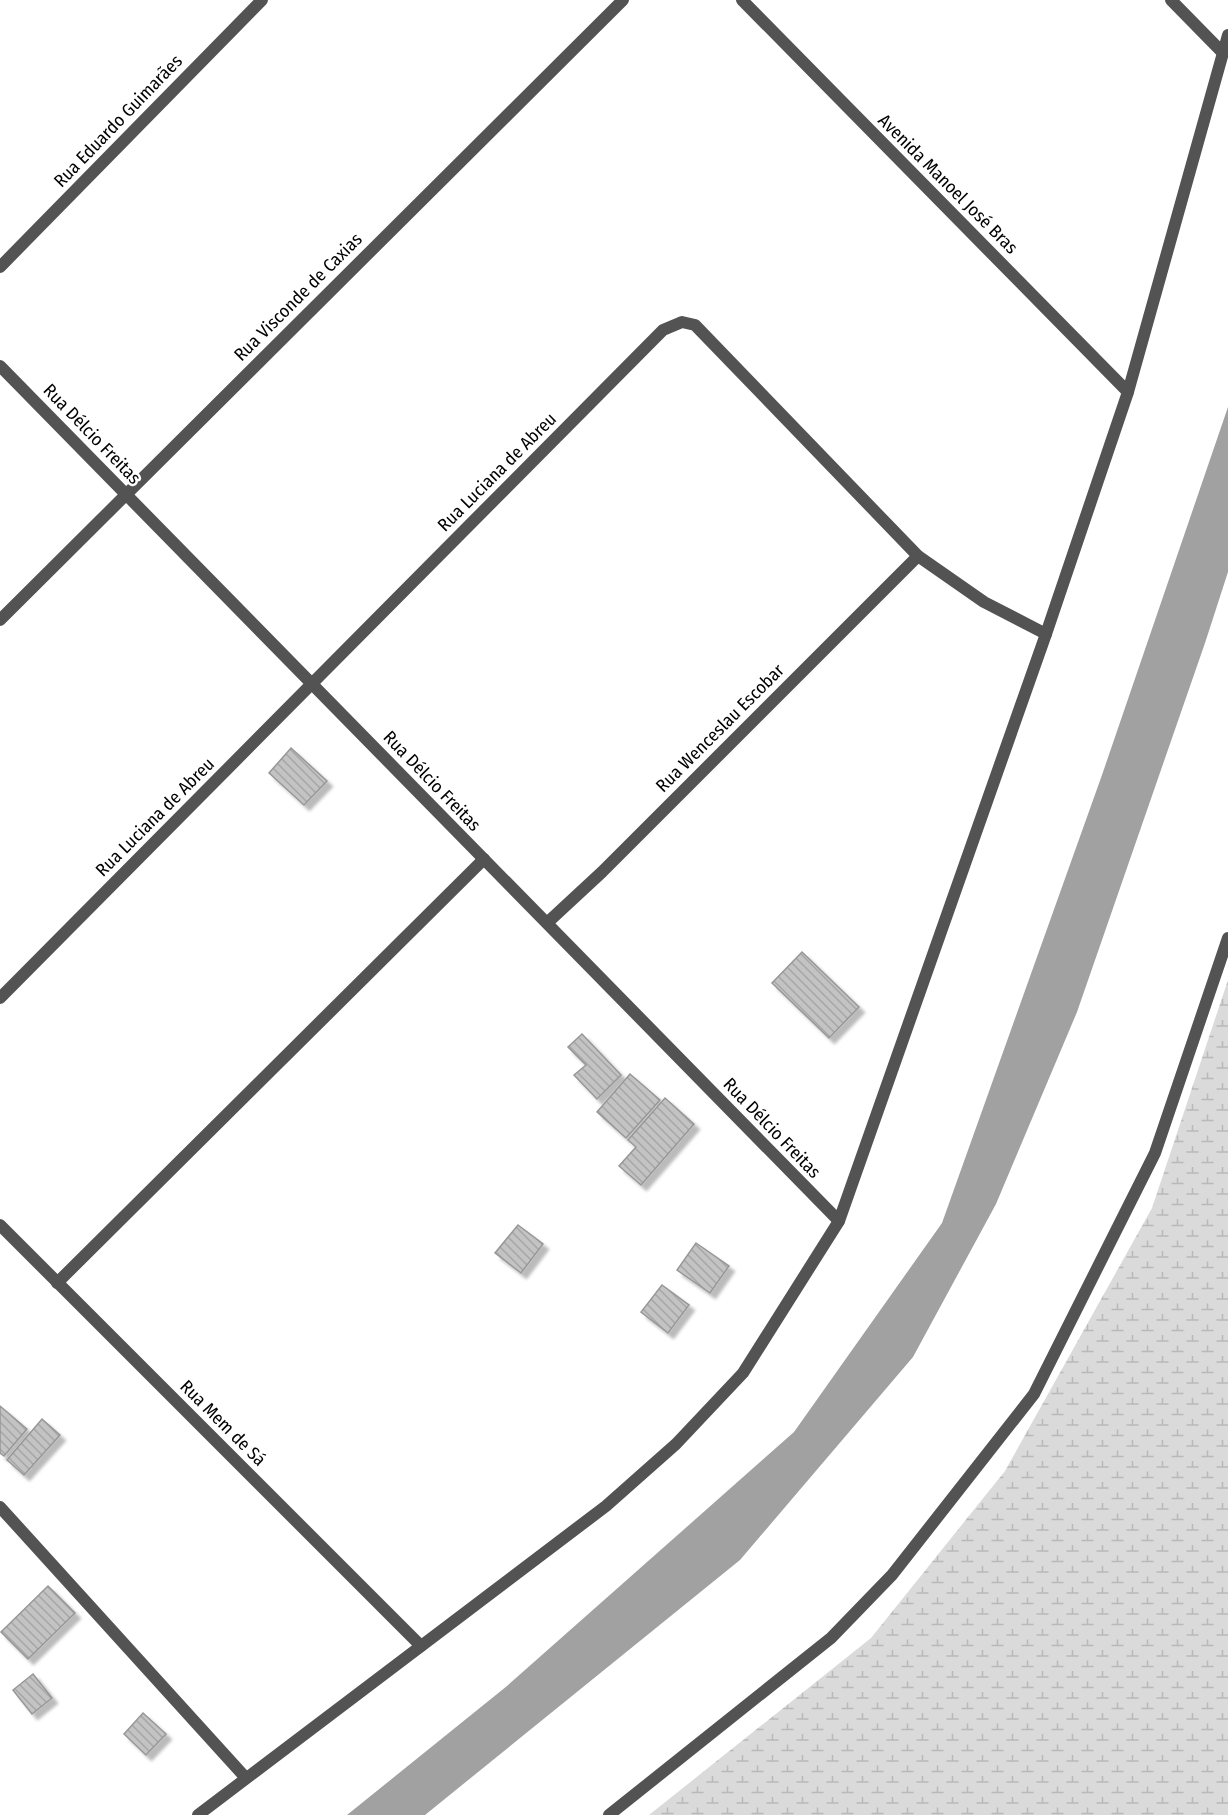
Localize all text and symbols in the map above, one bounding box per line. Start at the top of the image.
street label: Rua Eduardo Guimarães [49,50,187,192]
street label: Avenida Manoel José Bras [874,110,1023,259]
street label: Rua Visconde de Caxias [229,228,367,366]
street label: Rua Délcio Freitas [39,379,146,489]
street label: Rua Luciana de Abreu [433,408,561,536]
street label: Rua Wenceslau Escobar [651,659,789,797]
street label: Rua Délcio Freitas [379,726,486,836]
street label: Rua Luciana de Abreu [91,753,219,881]
street label: Rua Délcio Freitas [719,1073,826,1183]
street label: Rua Mem de Sá [175,1375,271,1471]

